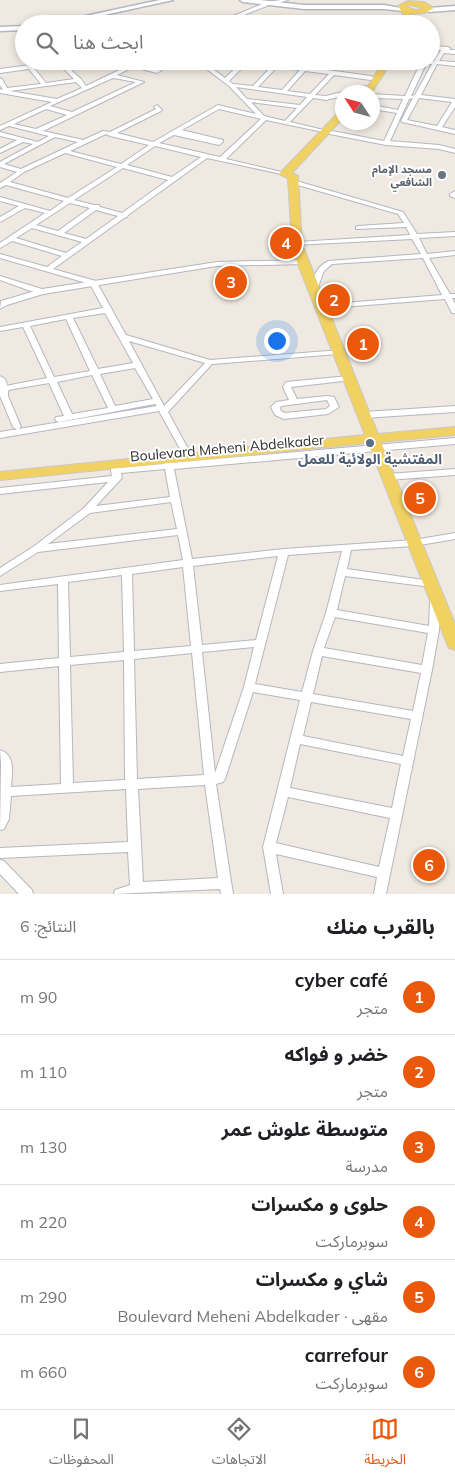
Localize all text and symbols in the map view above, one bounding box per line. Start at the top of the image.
search box [15,15,440,70]
icon: search [33,29,61,57]
text: ابحث هنا [73,30,143,54]
north arrow [335,85,380,130]
place label: مسجد الإمام الشافعي [372,162,432,192]
marker: مسجد الإمام الشافعي [436,169,448,181]
pin: 4 [270,224,302,262]
pin: 3 [215,263,247,301]
pin: 2 [318,281,350,319]
pin: 1 [347,325,379,363]
your location [264,328,290,354]
street label: Boulevard Meheni Abdelkader [129,430,326,465]
marker: المفتشية الولائية للعمل [364,437,376,449]
place label: المفتشية الولائية للعمل [298,450,442,468]
pin: 5 [404,479,436,517]
pin: 6 [413,846,445,884]
text: بالقرب منك [327,913,435,939]
text: النتائج: 6 [20,916,76,936]
text: cyber café [295,968,388,992]
text: 90 m [20,987,57,1007]
text: 1 [414,987,424,1007]
text: متجر [357,998,388,1018]
text: خضر و فواكه [285,1042,388,1066]
text: 110 m [20,1062,67,1082]
text: 2 [414,1062,424,1082]
text: متجر [357,1081,388,1101]
text: متوسطة علوش عمر [222,1117,388,1141]
text: 130 m [20,1137,67,1157]
text: 3 [414,1137,424,1157]
text: مدرسة [345,1156,388,1176]
text: حلوى و مكسرات [251,1192,388,1216]
text: 220 m [20,1212,67,1232]
text: 4 [414,1212,424,1232]
text: سوبرماركت [316,1231,388,1251]
text: شاي و مكسرات [256,1267,388,1291]
text: 290 m [20,1287,67,1307]
text: 5 [414,1287,424,1307]
text: مقهى · Boulevard Meheni Abdelkader [117,1306,388,1326]
text: carrefour [305,1343,388,1367]
text: 660 m [20,1362,67,1382]
text: 6 [414,1362,424,1382]
text: سوبرماركت [316,1373,388,1393]
tab: المحفوظات [49,1415,114,1474]
tab: الاتجاهات [212,1415,266,1474]
tab: الخريطة [364,1415,406,1474]

